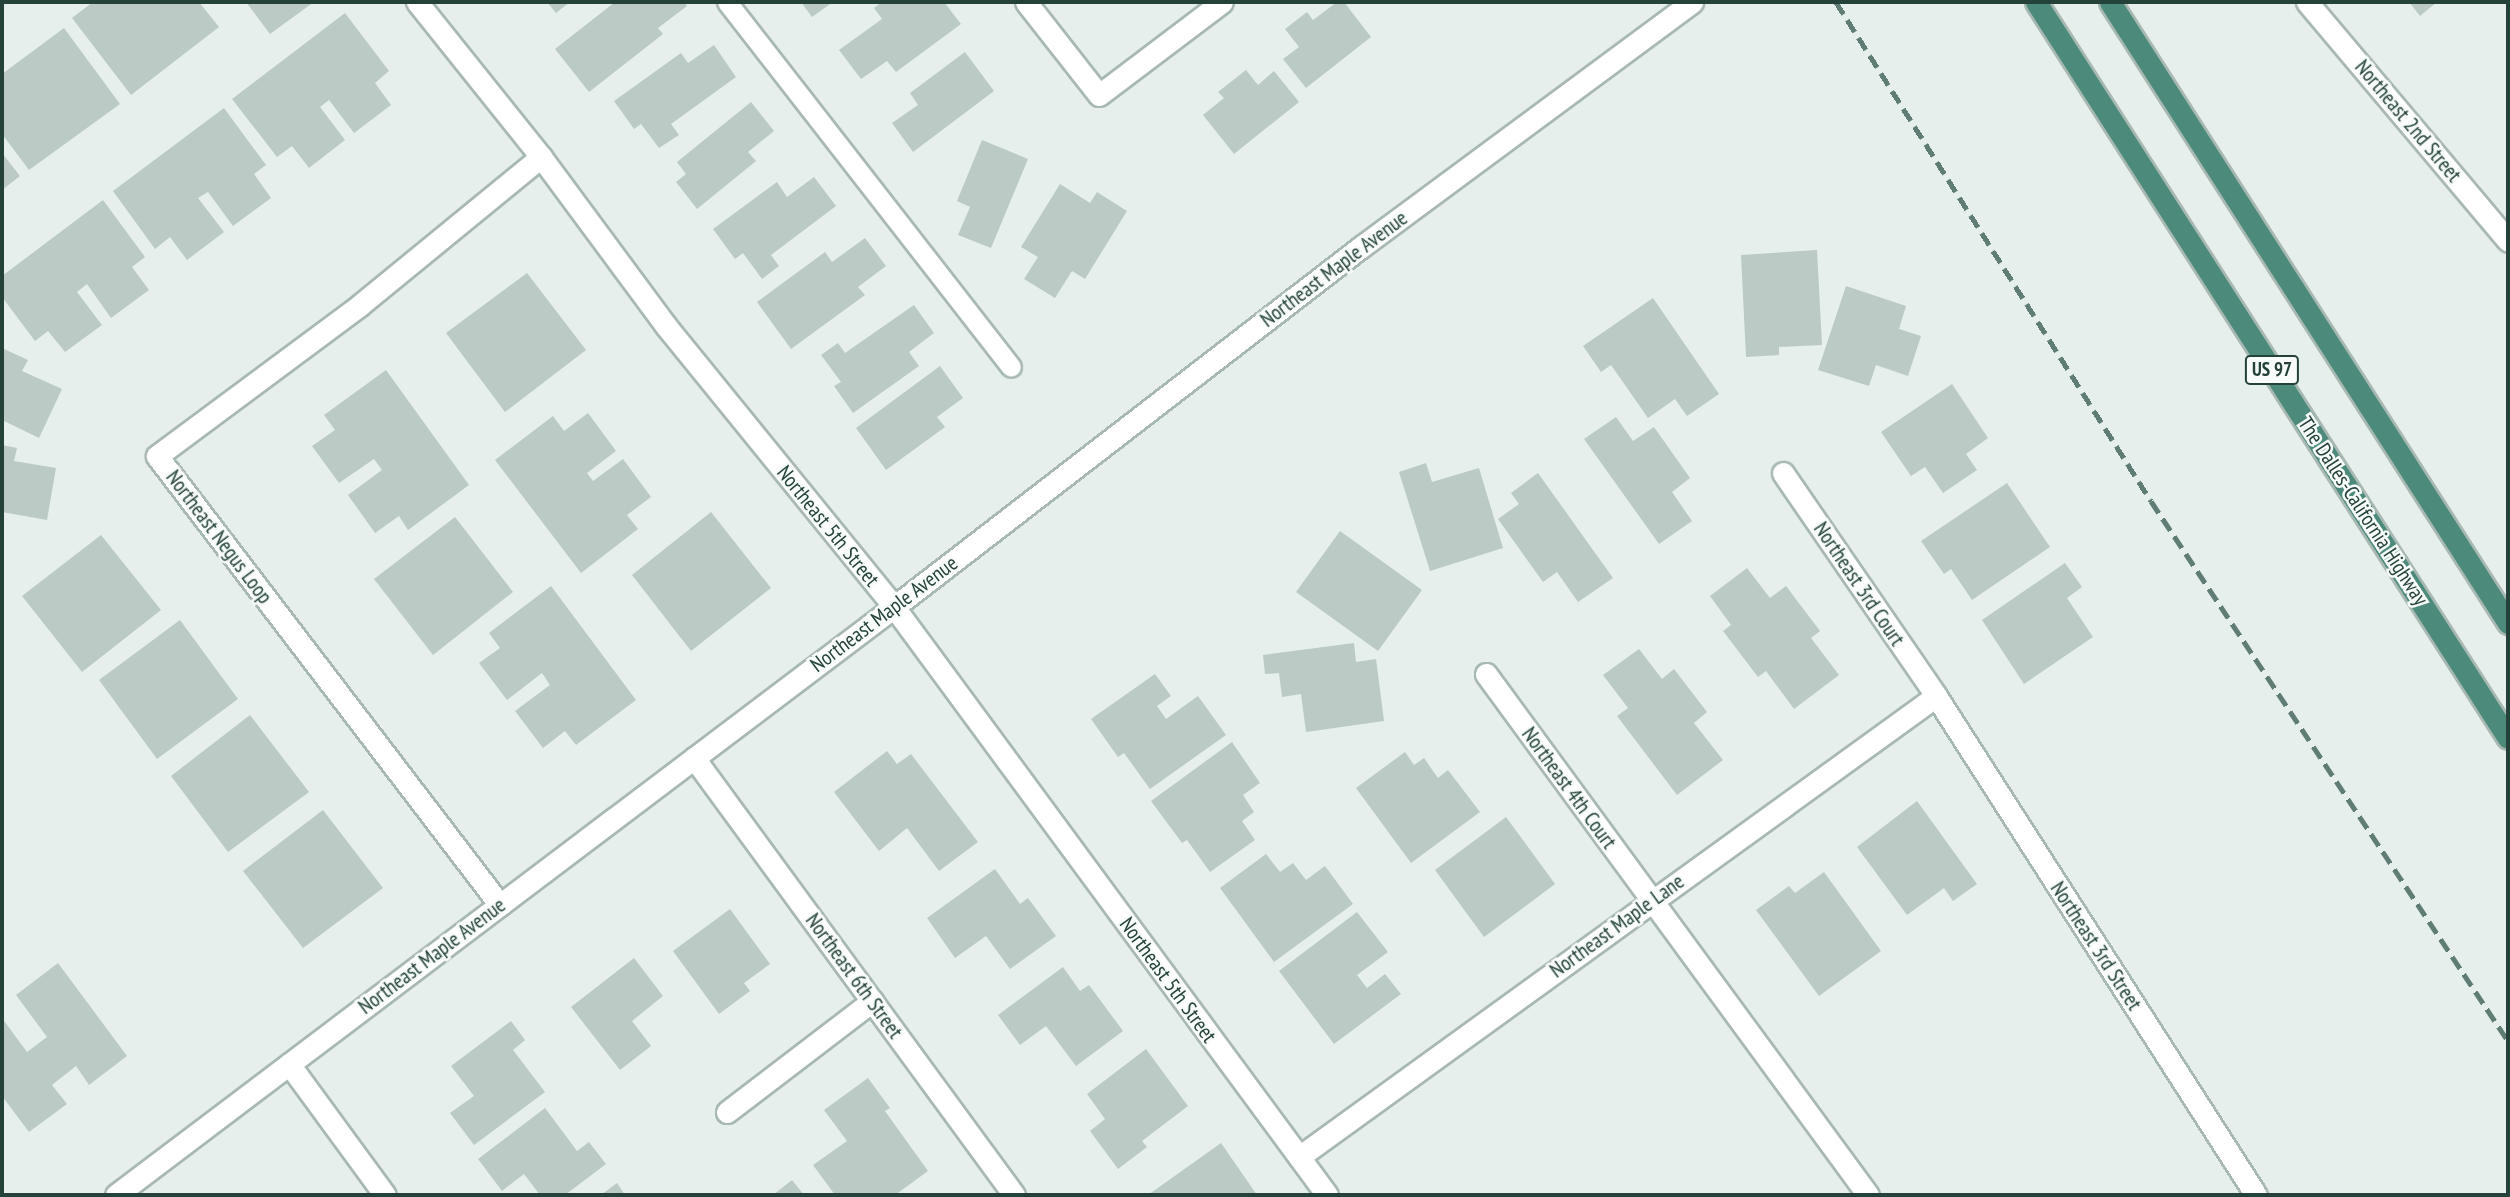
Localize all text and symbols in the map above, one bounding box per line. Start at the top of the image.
street label: Northeast 2nd Street [2350,55,2466,187]
street label: Northeast Maple Avenue [1255,205,1413,333]
road number: US 97 [2244,354,2300,386]
street label: The Dalles-California Highway [2293,412,2433,610]
street label: Northeast 5th Street [772,460,884,592]
street label: Northeast Negus Loop [161,465,277,609]
street label: Northeast 3rd Court [1808,517,1910,651]
street label: Northeast Maple Avenue [805,550,963,678]
street label: Northeast 4th Court [1516,722,1622,854]
street label: Northeast Maple Lane [1545,869,1689,983]
street label: Northeast 3rd Street [2045,877,2147,1015]
street label: Northeast Maple Avenue [353,892,511,1020]
street label: Northeast 6th Street [800,909,908,1043]
street label: Northeast 5th Street [1114,913,1222,1047]

